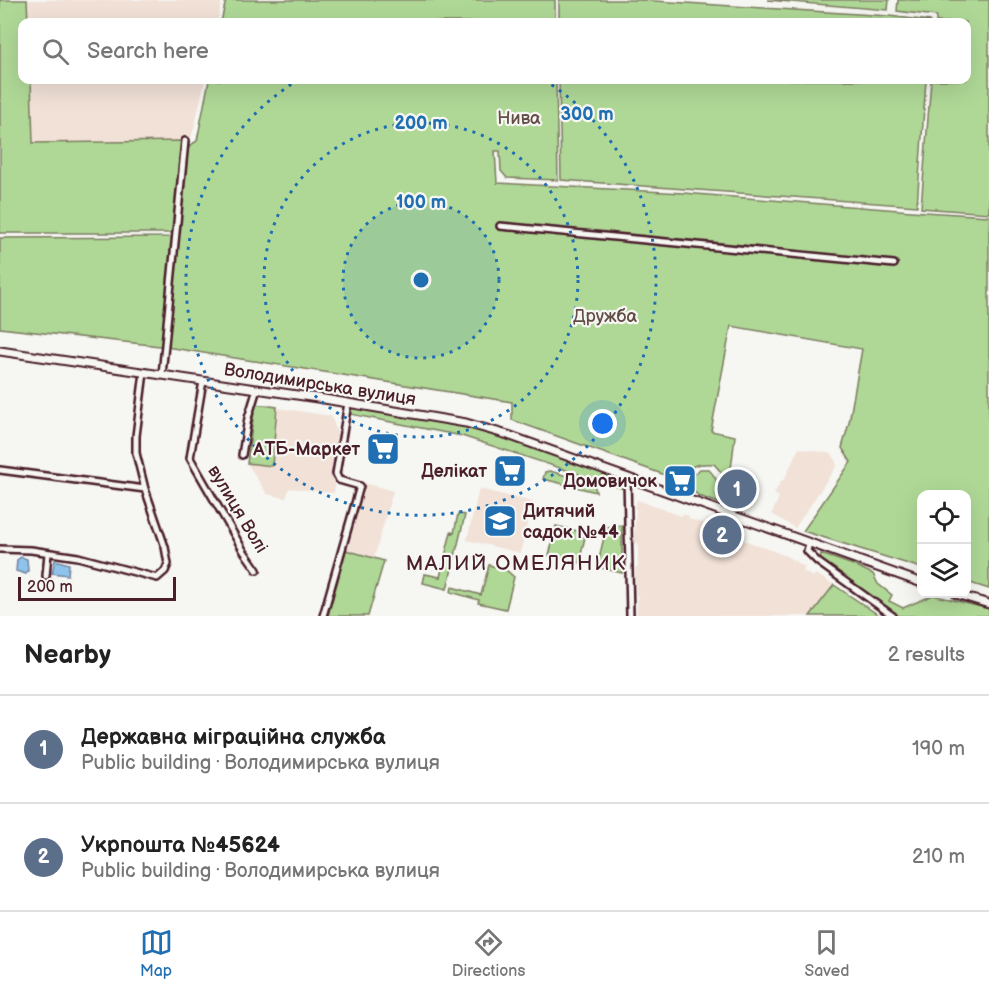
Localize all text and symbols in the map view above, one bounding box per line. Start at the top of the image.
search box [18,18,971,84]
icon: search [39,35,72,68]
text: Search here [87,38,209,65]
text: 300 m [560,104,614,125]
park label: Нива [497,108,541,129]
text: 200 m [394,113,448,134]
text: 100 m [396,192,446,213]
centre of rings [411,270,431,290]
park label: Дружба [573,306,637,327]
street label: Володимирська вулиця [223,359,417,410]
your location [588,409,617,438]
supermarket icon: АТБ-Маркет [365,431,401,467]
place label: АТБ-Маркет [252,439,360,460]
supermarket icon: Делікат [492,453,528,489]
place label: Делікат [421,461,487,482]
street label: вулиця Волі [203,462,272,557]
supermarket icon: Домовичок [662,463,698,499]
pin: 1 [718,466,756,512]
place label: Домовичок [563,471,657,492]
map controls [917,490,971,598]
button: locate [917,490,971,544]
place label: Дитячий садок №44 [523,501,619,543]
school or university icon: Дитячий садок №44 [482,503,518,539]
pin: 2 [702,512,742,558]
button: layers [917,544,971,598]
district label: МАЛИЙ ОМЕЛЯНИК [406,551,626,576]
scale bar [18,574,176,602]
text: 200 m [27,578,73,597]
text: Nearby [24,640,111,671]
text: 2 results [888,643,965,667]
text: Державна міграційна служба [81,724,386,751]
text: 1 [39,737,48,761]
text: 190 m [912,737,965,761]
text: Public building · Володимирська вулиця [81,751,440,775]
text: Укрпошта №45624 [81,832,280,859]
text: 2 [38,845,49,869]
text: 210 m [912,845,965,869]
text: Public building · Володимирська вулиця [81,859,440,883]
tab: Map [140,926,173,981]
tab: Directions [452,926,525,981]
tab: Saved [804,926,849,981]

